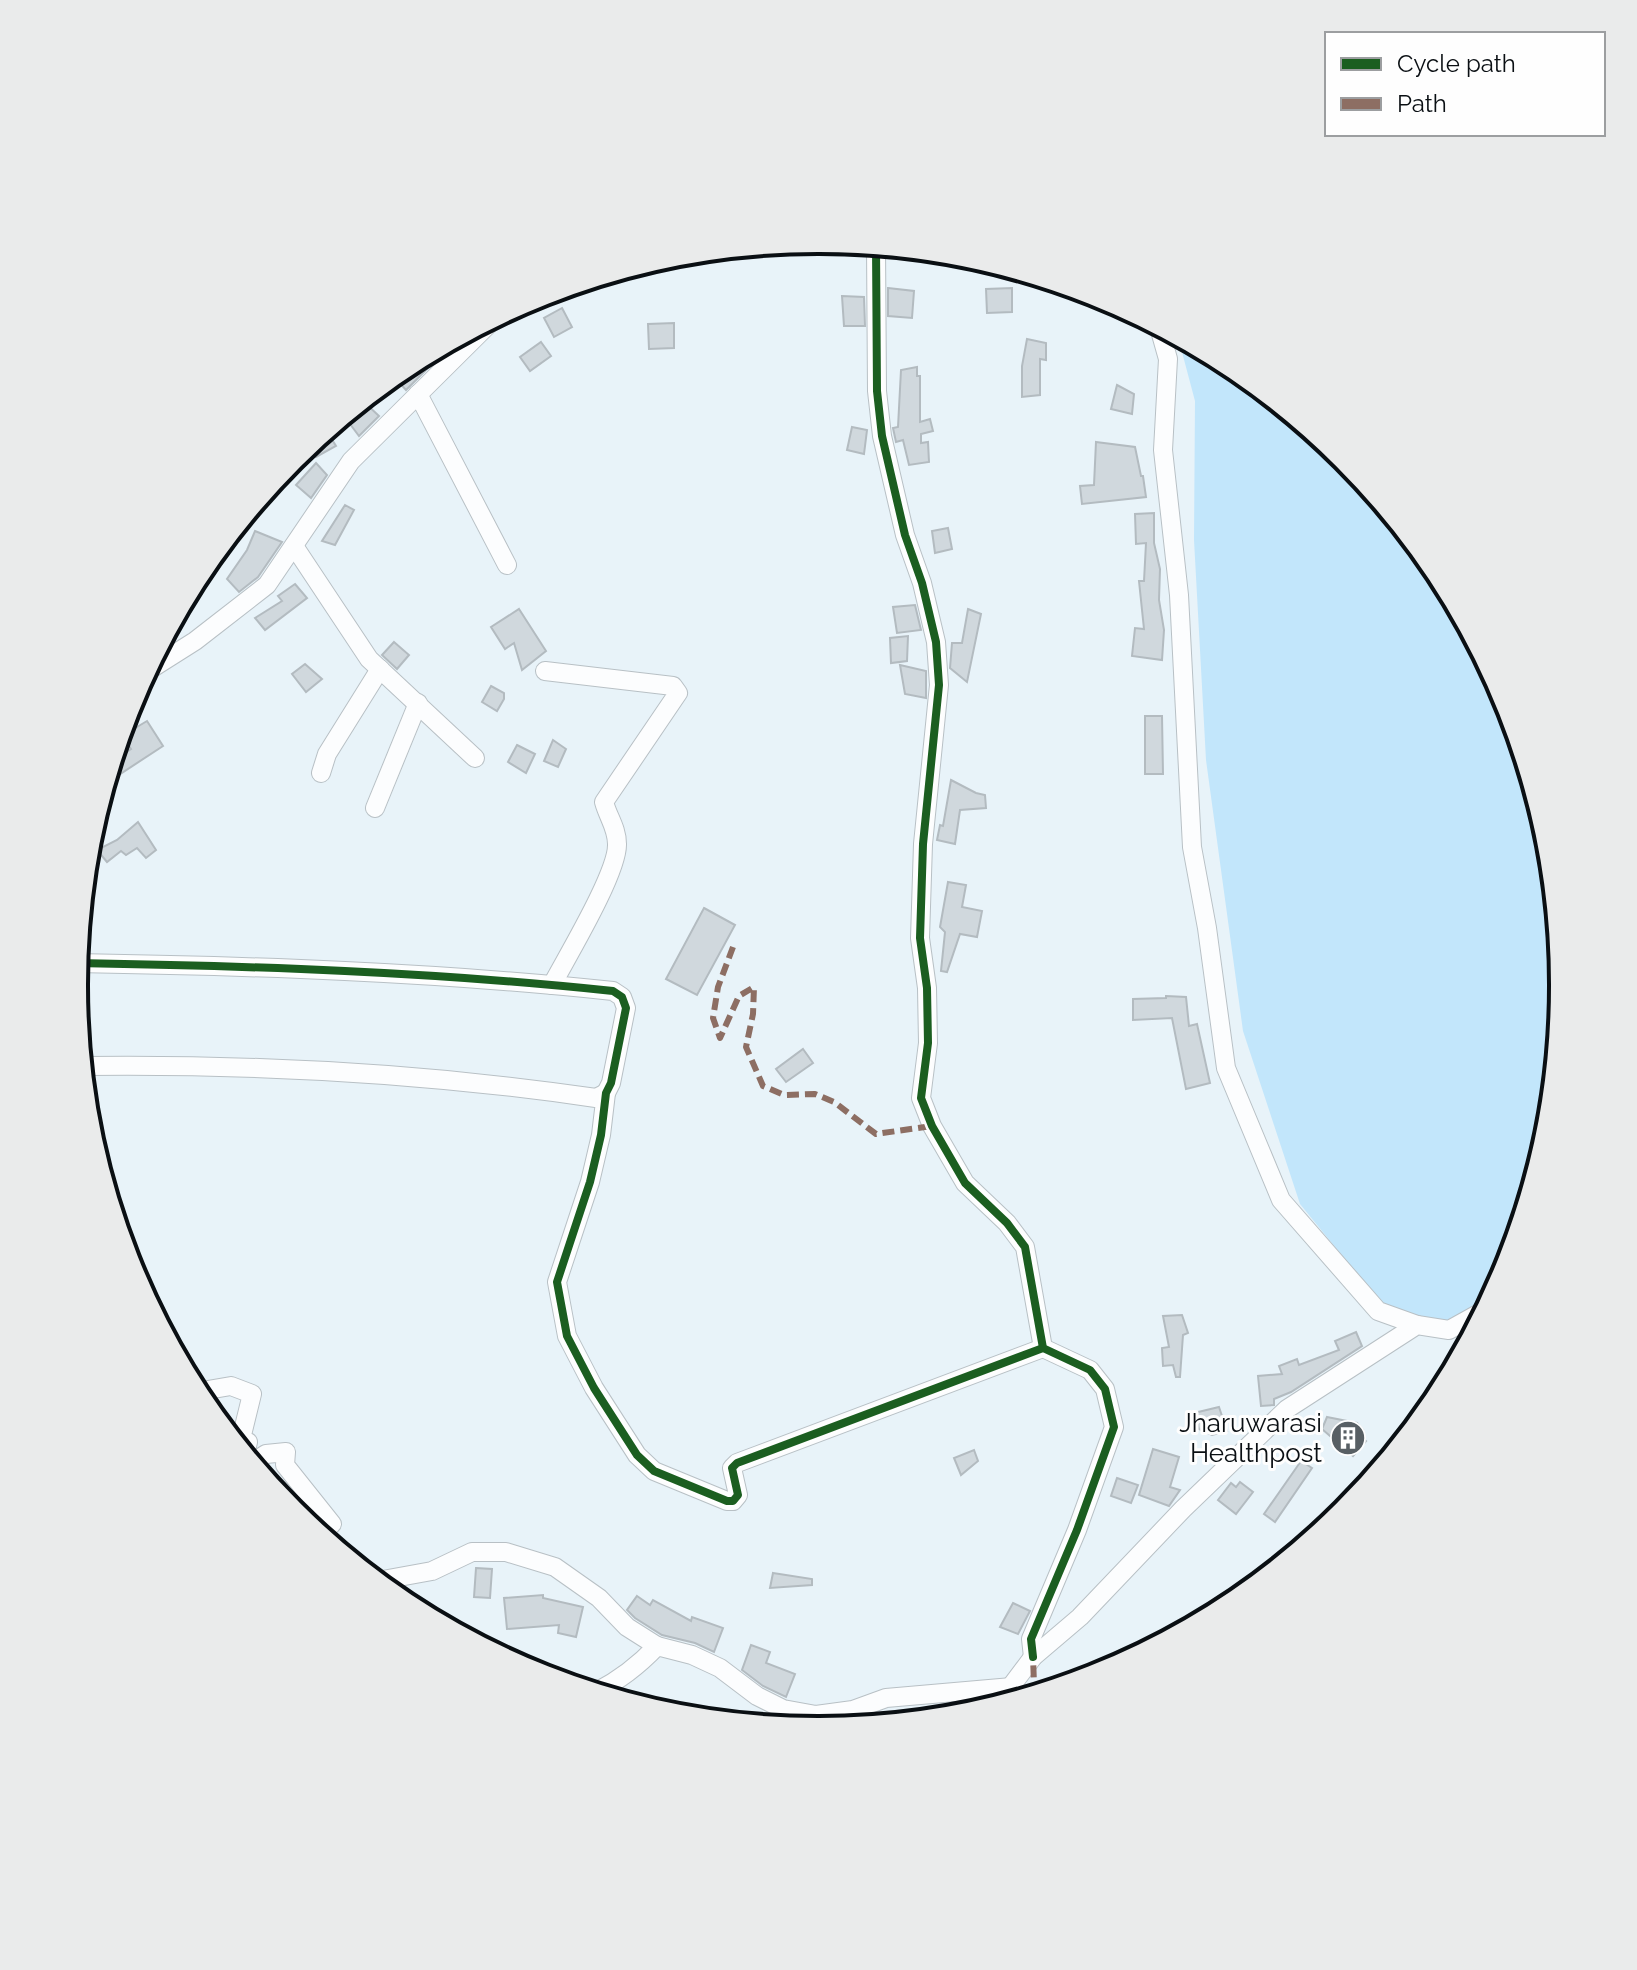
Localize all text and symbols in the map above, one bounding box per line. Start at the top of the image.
legend [1325,32,1605,136]
text: Cycle path [1397,49,1516,78]
text: Path [1397,89,1447,118]
place label: Jharuwarasi Healthpost [1179,1408,1322,1468]
building icon: Jharuwarasi Healthpost [1329,1419,1367,1457]

